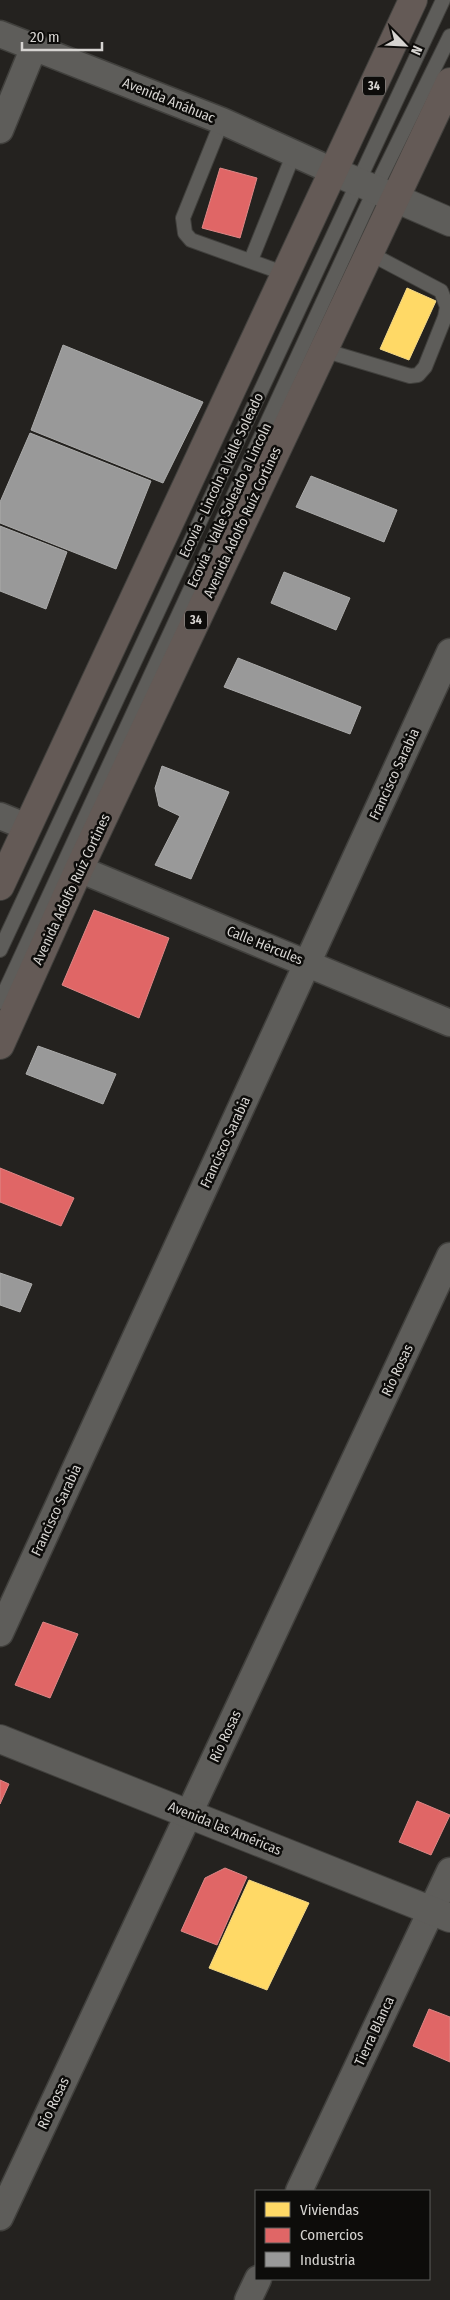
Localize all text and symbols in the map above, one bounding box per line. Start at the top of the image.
scale bar [22,20,102,52]
north arrow [380,20,430,70]
text: 20 m [30,28,60,46]
text: N [407,43,426,57]
street label: Avenida Anáhuac [120,74,218,127]
road number: 34 [363,76,385,95]
street label: Ecovía - Lincoln a Valle Soleado [176,390,267,560]
street label: Ecovía - Valle Soleado a Lincoln [184,420,275,590]
street label: Avenida Adolfo Ruíz Cortines [200,444,285,600]
road number: 34 [185,610,207,630]
street label: Francisco Sarabia [366,726,423,823]
street label: Avenida Adolfo Ruíz Cortines [29,811,114,967]
street label: Calle Hércules [224,922,305,968]
street label: Francisco Sarabia [197,1094,254,1191]
street label: Río Rosas [378,1342,417,1399]
street label: Francisco Sarabia [28,1462,85,1559]
street label: Río Rosas [206,1708,245,1765]
street label: Avenida las Américas [166,1798,284,1859]
street label: Tierra Blanca [351,1994,398,2069]
street label: Río Rosas [34,2075,73,2132]
legend [255,2190,430,2280]
text: Viviendas [300,2201,359,2219]
text: Comercios [300,2226,363,2244]
text: Industria [300,2251,355,2269]

